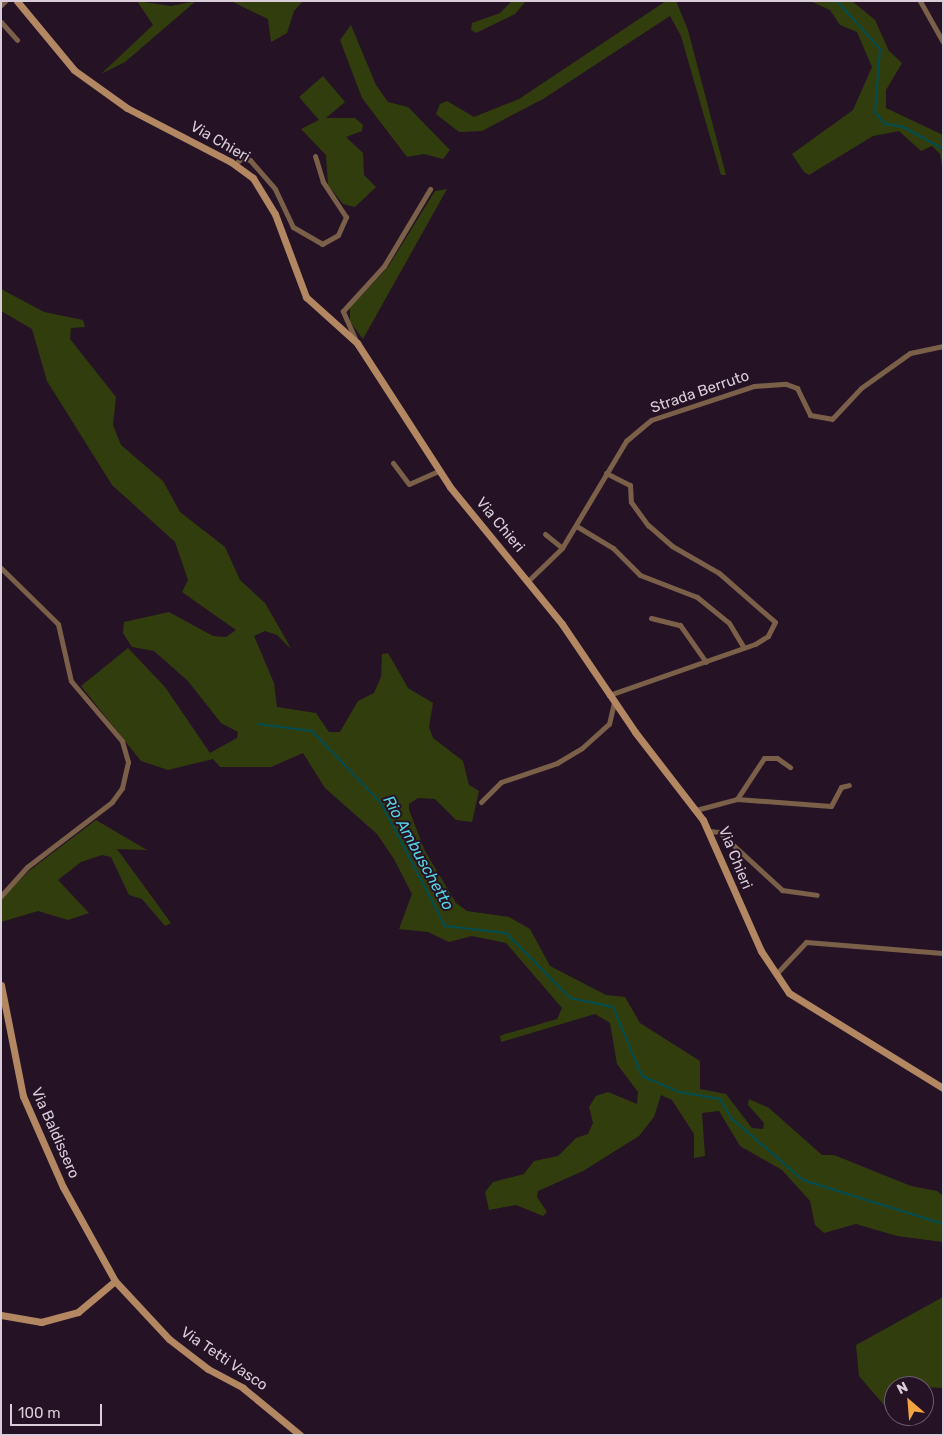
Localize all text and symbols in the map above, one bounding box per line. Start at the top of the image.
street label: Via Chieri [187,118,253,166]
street label: Strada Berruto [648,367,752,417]
street label: Via Chieri [472,494,528,556]
water label: Rio Ambuschetto [378,792,458,914]
street label: Via Chieri [714,824,756,892]
street label: Via Baldissero [27,1085,83,1181]
street label: Via Tetti Vasco [177,1323,271,1395]
north arrow [884,1376,934,1426]
text: N [894,1378,911,1398]
scale bar [12,1394,105,1426]
text: 100 m [18,1404,60,1422]

